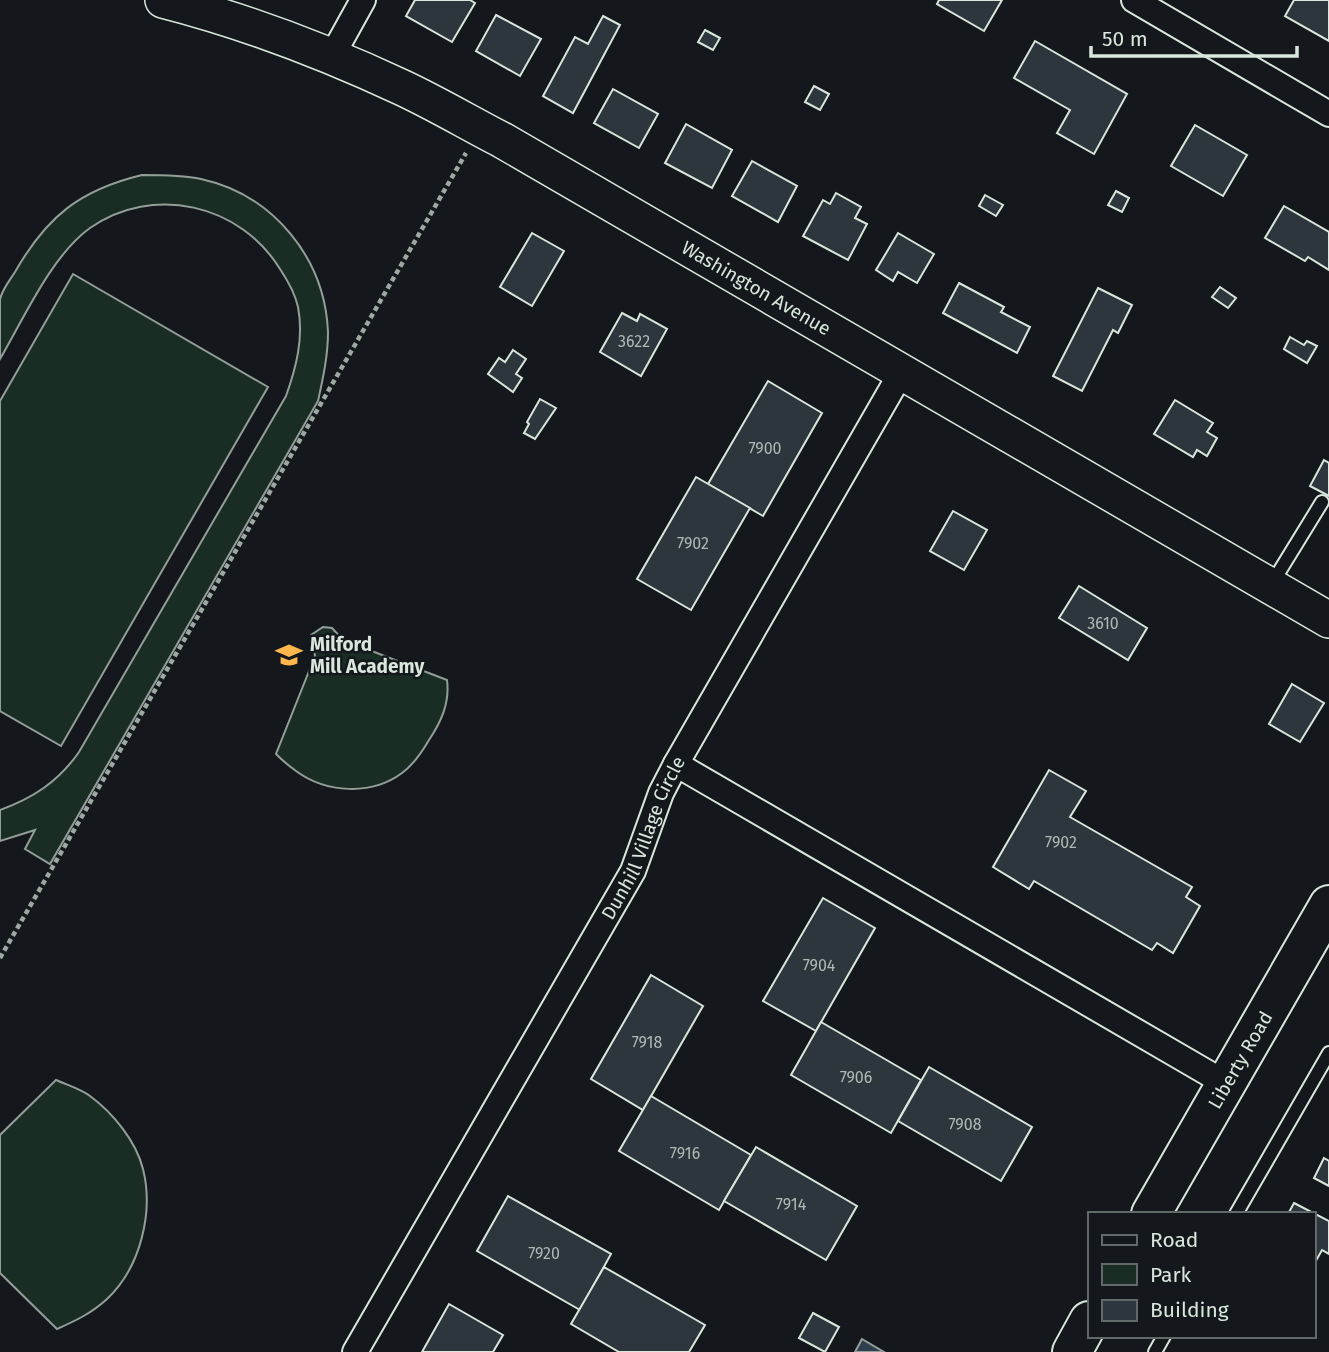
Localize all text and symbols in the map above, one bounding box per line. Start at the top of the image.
scale bar [1091,14,1298,58]
text: 50 m [1102,26,1148,52]
street label: Washington Avenue [677,236,835,340]
house number: 3622 [618,332,650,351]
house number: 7900 [748,439,782,458]
house number: 7902 [677,534,709,553]
house number: 3610 [1087,614,1119,633]
place label: Milford Mill Academy [310,633,424,678]
school or university icon: Milford Mill Academy [274,640,304,670]
street label: Dunhill Village Circle [596,752,690,924]
house number: 7902 [1045,833,1077,852]
house number: 7904 [803,956,836,975]
street label: Liberty Road [1203,1007,1277,1113]
house number: 7918 [632,1033,663,1052]
house number: 7906 [840,1068,872,1087]
house number: 7908 [949,1115,982,1134]
house number: 7916 [670,1144,700,1163]
house number: 7914 [776,1195,807,1214]
legend [1088,1212,1315,1338]
text: Road [1150,1227,1198,1253]
house number: 7920 [528,1244,560,1263]
text: Park [1150,1262,1192,1288]
text: Building [1150,1297,1229,1323]

